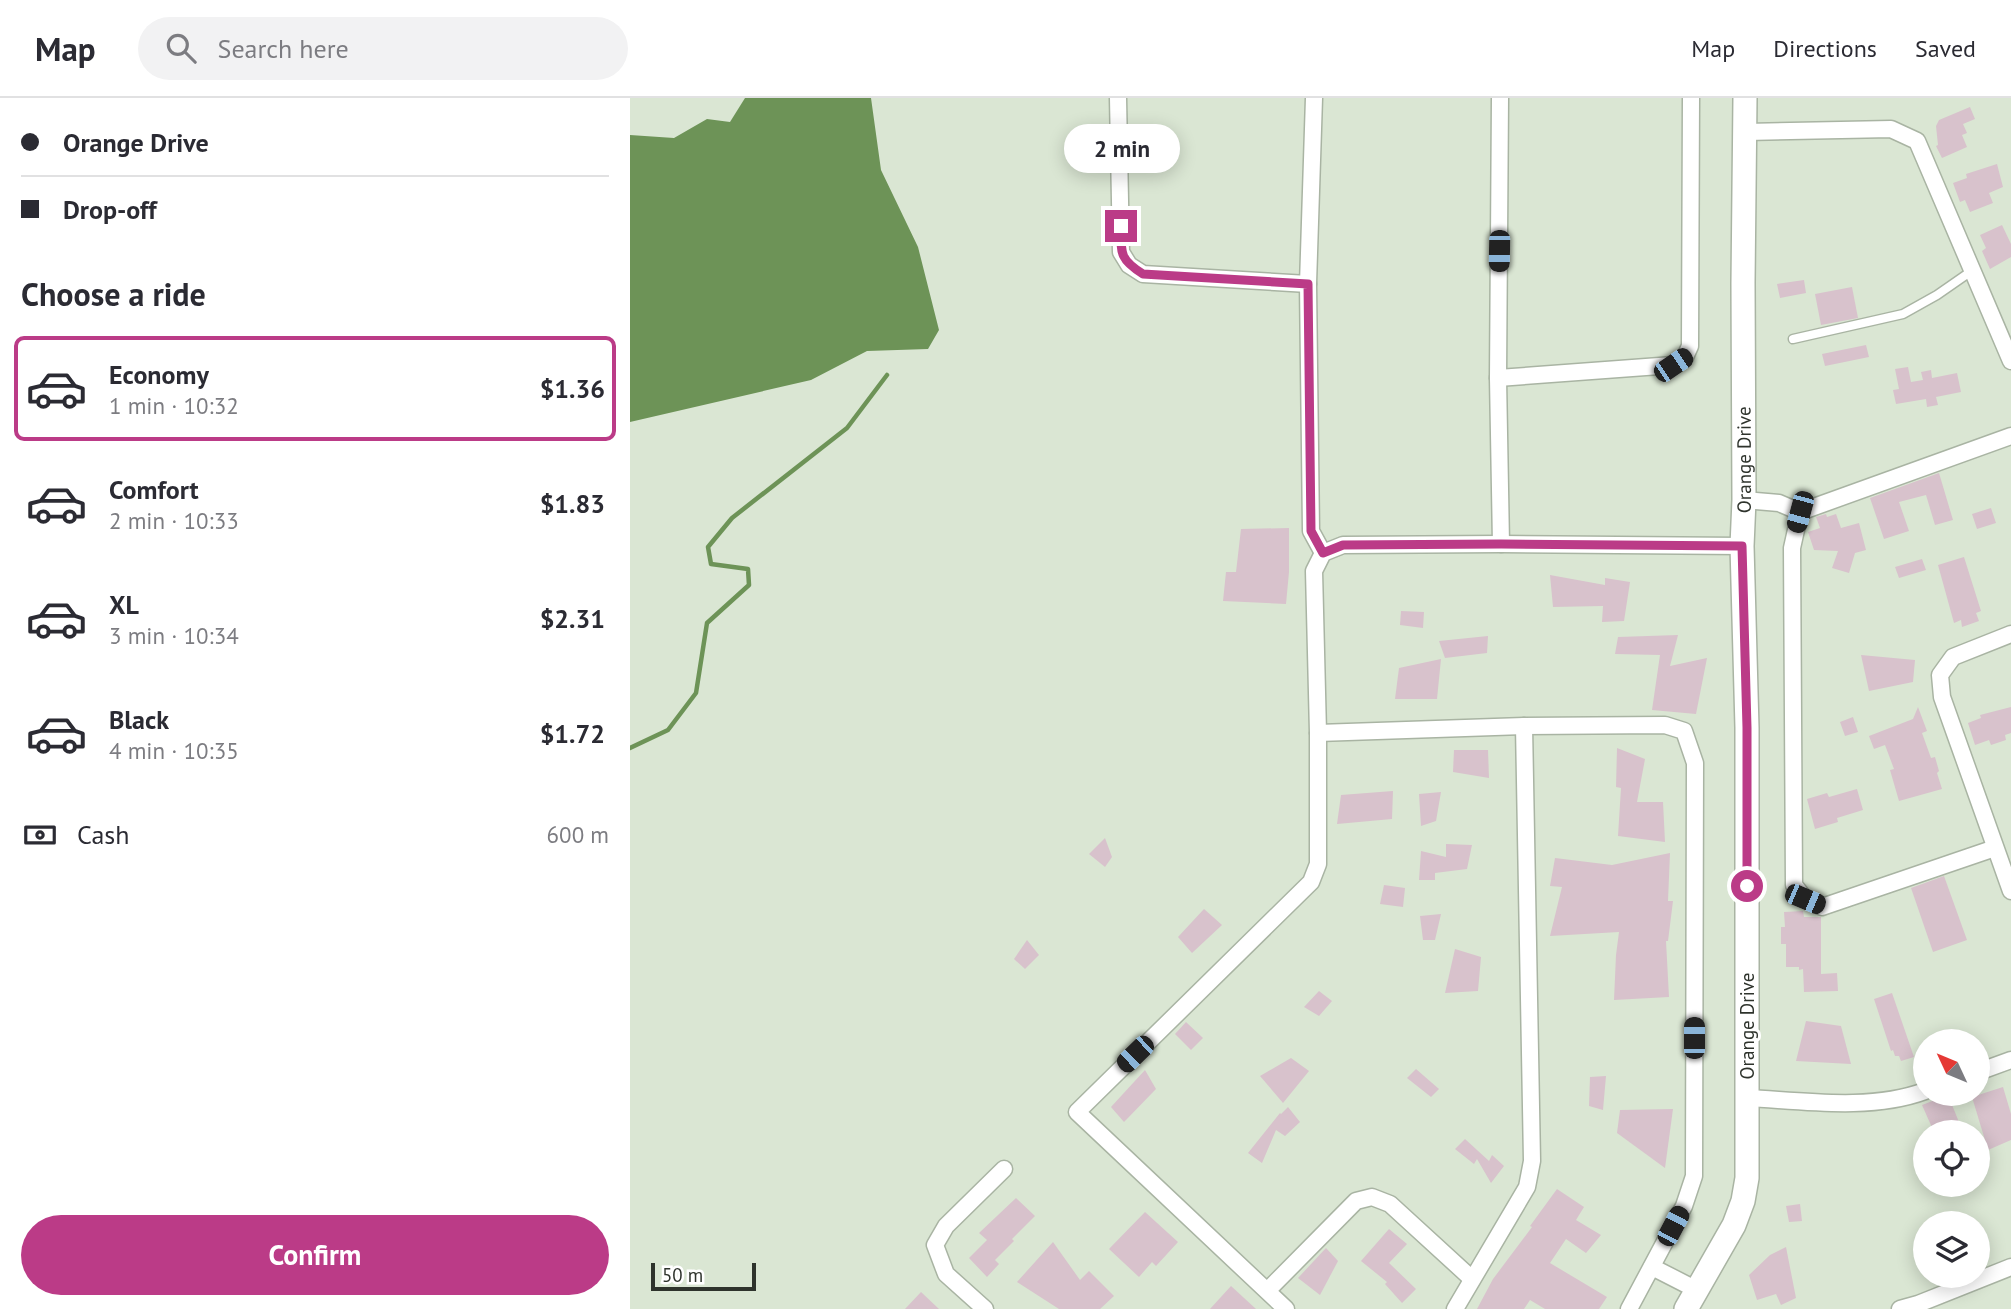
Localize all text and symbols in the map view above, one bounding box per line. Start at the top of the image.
search box [138,17,628,80]
text: Map [35,27,96,70]
icon: search [162,29,200,67]
text: Search here [218,32,349,65]
text: Map [1691,33,1735,64]
text: Directions [1773,33,1877,64]
text: Saved [1915,33,1976,64]
callout: 2 min [1063,124,1179,174]
text: Orange Drive [63,126,209,159]
text: 2 min [1094,134,1150,163]
text: Drop-off [63,193,157,226]
route end [1105,210,1137,242]
car [1489,230,1510,272]
text: Choose a ride [21,273,206,315]
car [1650,345,1697,385]
icon: car [25,357,88,420]
text: Economy [109,358,209,391]
text: $1.36 [540,372,605,405]
text: 1 min · 10:32 [109,391,239,420]
street label: Orange Drive [1731,406,1756,514]
icon: car [25,472,88,535]
text: Comfort [109,473,199,506]
text: $1.83 [540,487,605,520]
car [1785,489,1816,535]
text: 2 min · 10:33 [109,506,239,535]
icon: car [25,587,88,650]
text: XL [109,588,139,621]
text: $2.31 [540,602,605,635]
text: 3 min · 10:34 [109,621,239,650]
icon: car [25,702,88,765]
text: Black [109,703,169,736]
text: $1.72 [540,717,605,750]
text: 4 min · 10:35 [109,736,239,765]
icon: cash [21,816,59,854]
text: Cash [77,818,129,851]
text: 600 m [547,820,609,849]
route start [1731,870,1763,902]
car [1782,881,1829,917]
street label: Orange Drive [1735,973,1759,1079]
car [1684,1017,1705,1059]
north arrow [1913,1029,1990,1106]
map controls [1913,1029,1990,1288]
car [1113,1032,1158,1076]
button: locate [1913,1120,1990,1197]
car [1654,1203,1693,1249]
button: layers [1913,1211,1990,1288]
button: Confirm [21,1215,609,1295]
scale bar [651,1260,756,1292]
text: 50 m [662,1263,703,1287]

